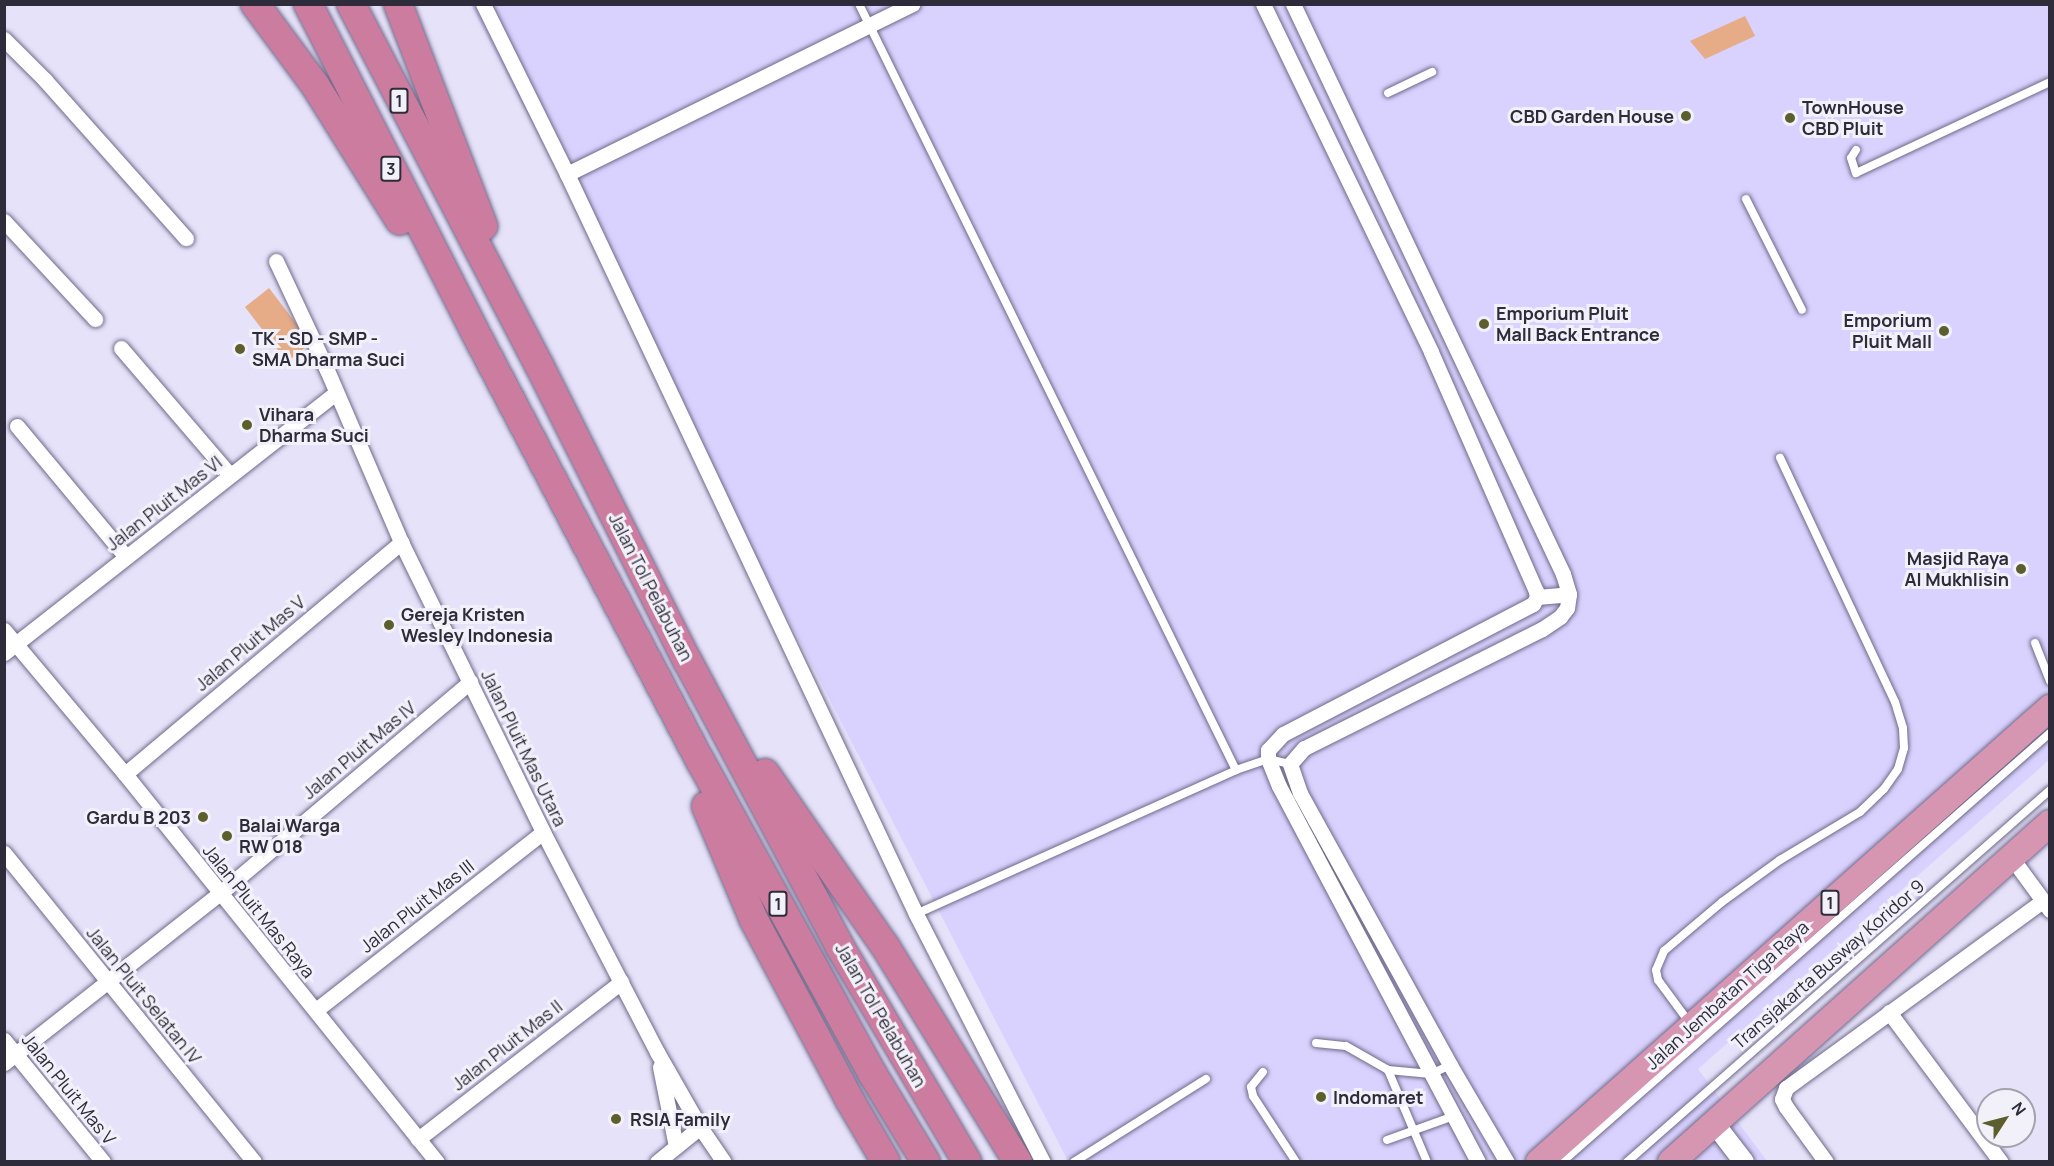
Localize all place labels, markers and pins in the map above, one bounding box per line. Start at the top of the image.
place label: TownHouse CBD Pluit [1802,97,1904,140]
place label: CBD Garden House [1510,105,1674,127]
marker: CBD Garden House [1679,109,1693,123]
marker: TownHouse CBD Pluit [1783,111,1797,125]
place label: Emporium Pluit Mall Back Entrance [1496,303,1660,346]
place label: Emporium Pluit Mall [1843,310,1932,352]
marker: Emporium Pluit Mall Back Entrance [1477,317,1491,331]
marker: Emporium Pluit Mall [1937,324,1951,338]
place label: TK - SD - SMP - SMA Dharma Suci [252,328,405,370]
marker: TK - SD - SMP - SMA Dharma Suci [233,342,247,356]
place label: Vihara Dharma Suci [259,404,369,446]
marker: Vihara Dharma Suci [240,418,254,432]
place label: Masjid Raya Al Mukhlisin [1905,548,2009,590]
marker: Masjid Raya Al Mukhlisin [2014,562,2028,576]
place label: Gereja Kristen Wesley Indonesia [401,604,553,646]
marker: Gereja Kristen Wesley Indonesia [382,618,396,632]
place label: Gardu B 203 [87,806,191,828]
marker: Gardu B 203 [196,810,210,824]
place label: Balai Warga RW 018 [239,815,340,858]
marker: Balai Warga RW 018 [220,829,234,843]
place label: Indomaret [1333,1086,1424,1108]
marker: Indomaret [1314,1090,1328,1104]
place label: RSIA Family [630,1108,730,1130]
marker: RSIA Family [607,1110,625,1128]

